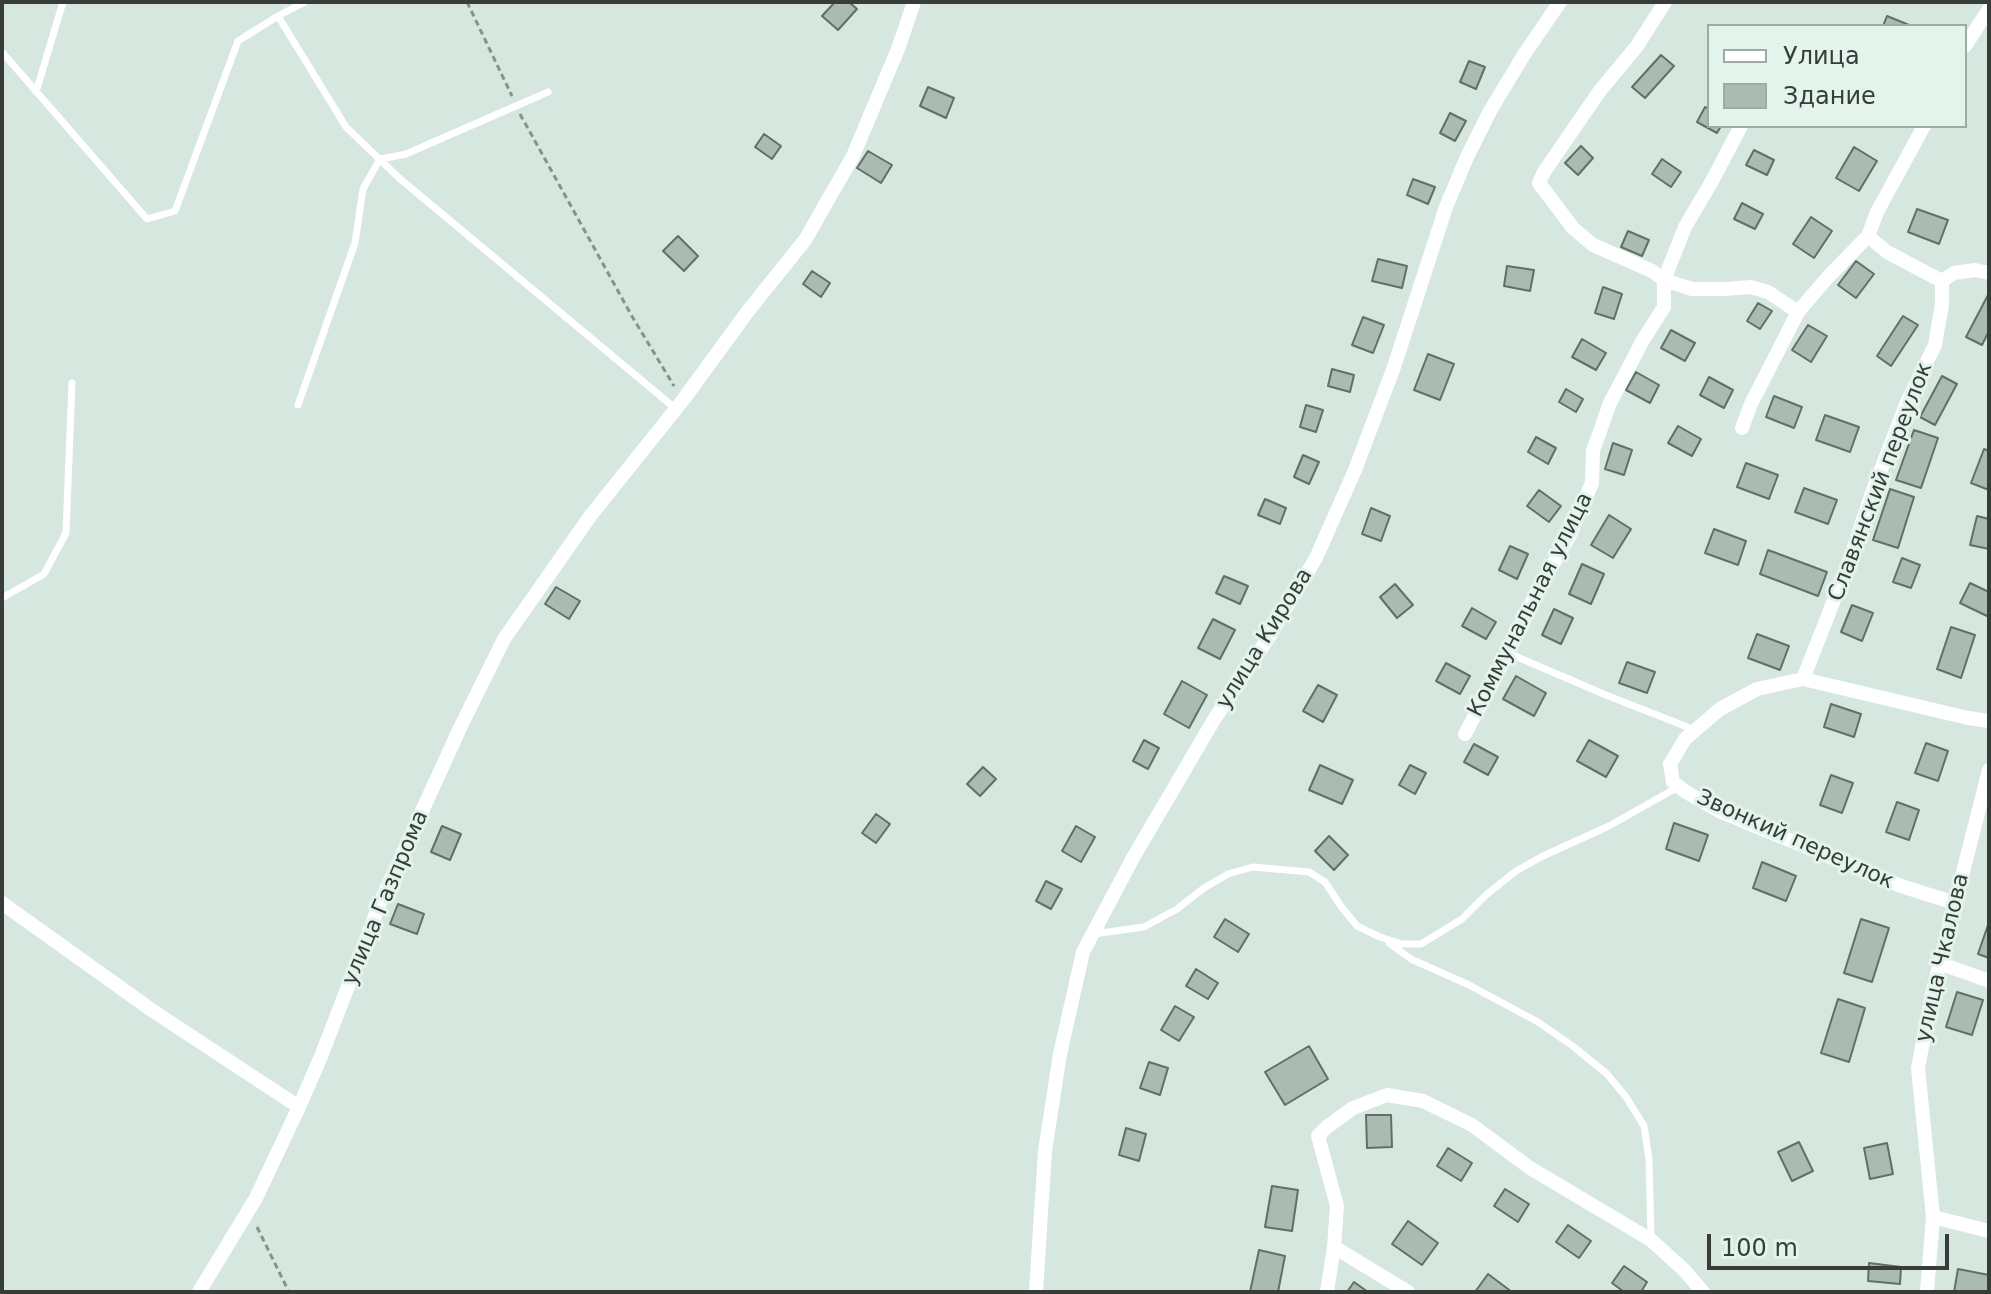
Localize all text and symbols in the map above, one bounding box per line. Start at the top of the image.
legend [1707,24,1967,128]
text: Улица [1783,42,1860,70]
text: Здание [1783,82,1876,110]
street label: Славянский переулок [1823,359,1939,605]
street label: Коммунальная улица [1463,488,1599,722]
street label: улица Кирова [1211,564,1319,714]
street label: Звонкий переулок [1692,785,1898,895]
street label: улица Газпрома [337,807,435,989]
street label: улица Чкалова [1911,871,1975,1045]
scale bar [1711,1218,1953,1268]
text: 100 m [1721,1234,1798,1262]

